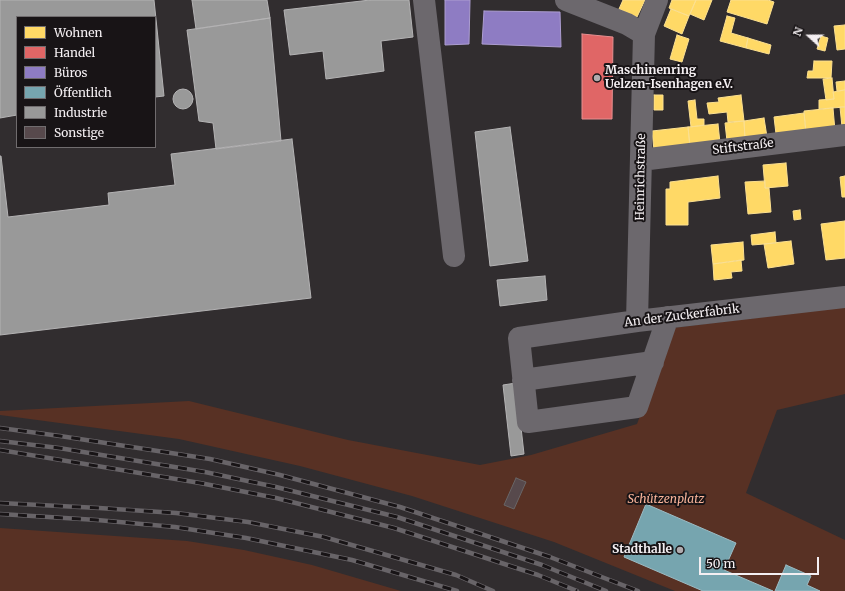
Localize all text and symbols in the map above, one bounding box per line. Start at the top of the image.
legend [16,16,156,148]
north arrow [789,16,829,56]
text: Wohnen [54,25,102,40]
text: N [790,25,806,38]
text: Handel [54,45,95,60]
place label: Maschinenring Uelzen-Isenhagen e.V. [605,64,733,92]
text: Büros [54,65,87,80]
marker: Maschinenring Uelzen-Isenhagen e.V. [592,73,602,83]
text: Öffentlich [54,85,112,100]
text: Industrie [54,105,107,120]
text: Sonstige [54,125,104,140]
street label: Heinrichstraße [633,133,649,221]
street label: Stiftstraße [712,136,774,158]
street label: An der Zuckerfabrik [624,302,740,330]
park label: Schützenplatz [628,493,704,507]
place label: Stadthalle [612,543,672,557]
marker: Stadthalle [675,545,685,555]
scale bar [701,549,821,575]
text: 50 m [706,556,735,571]

